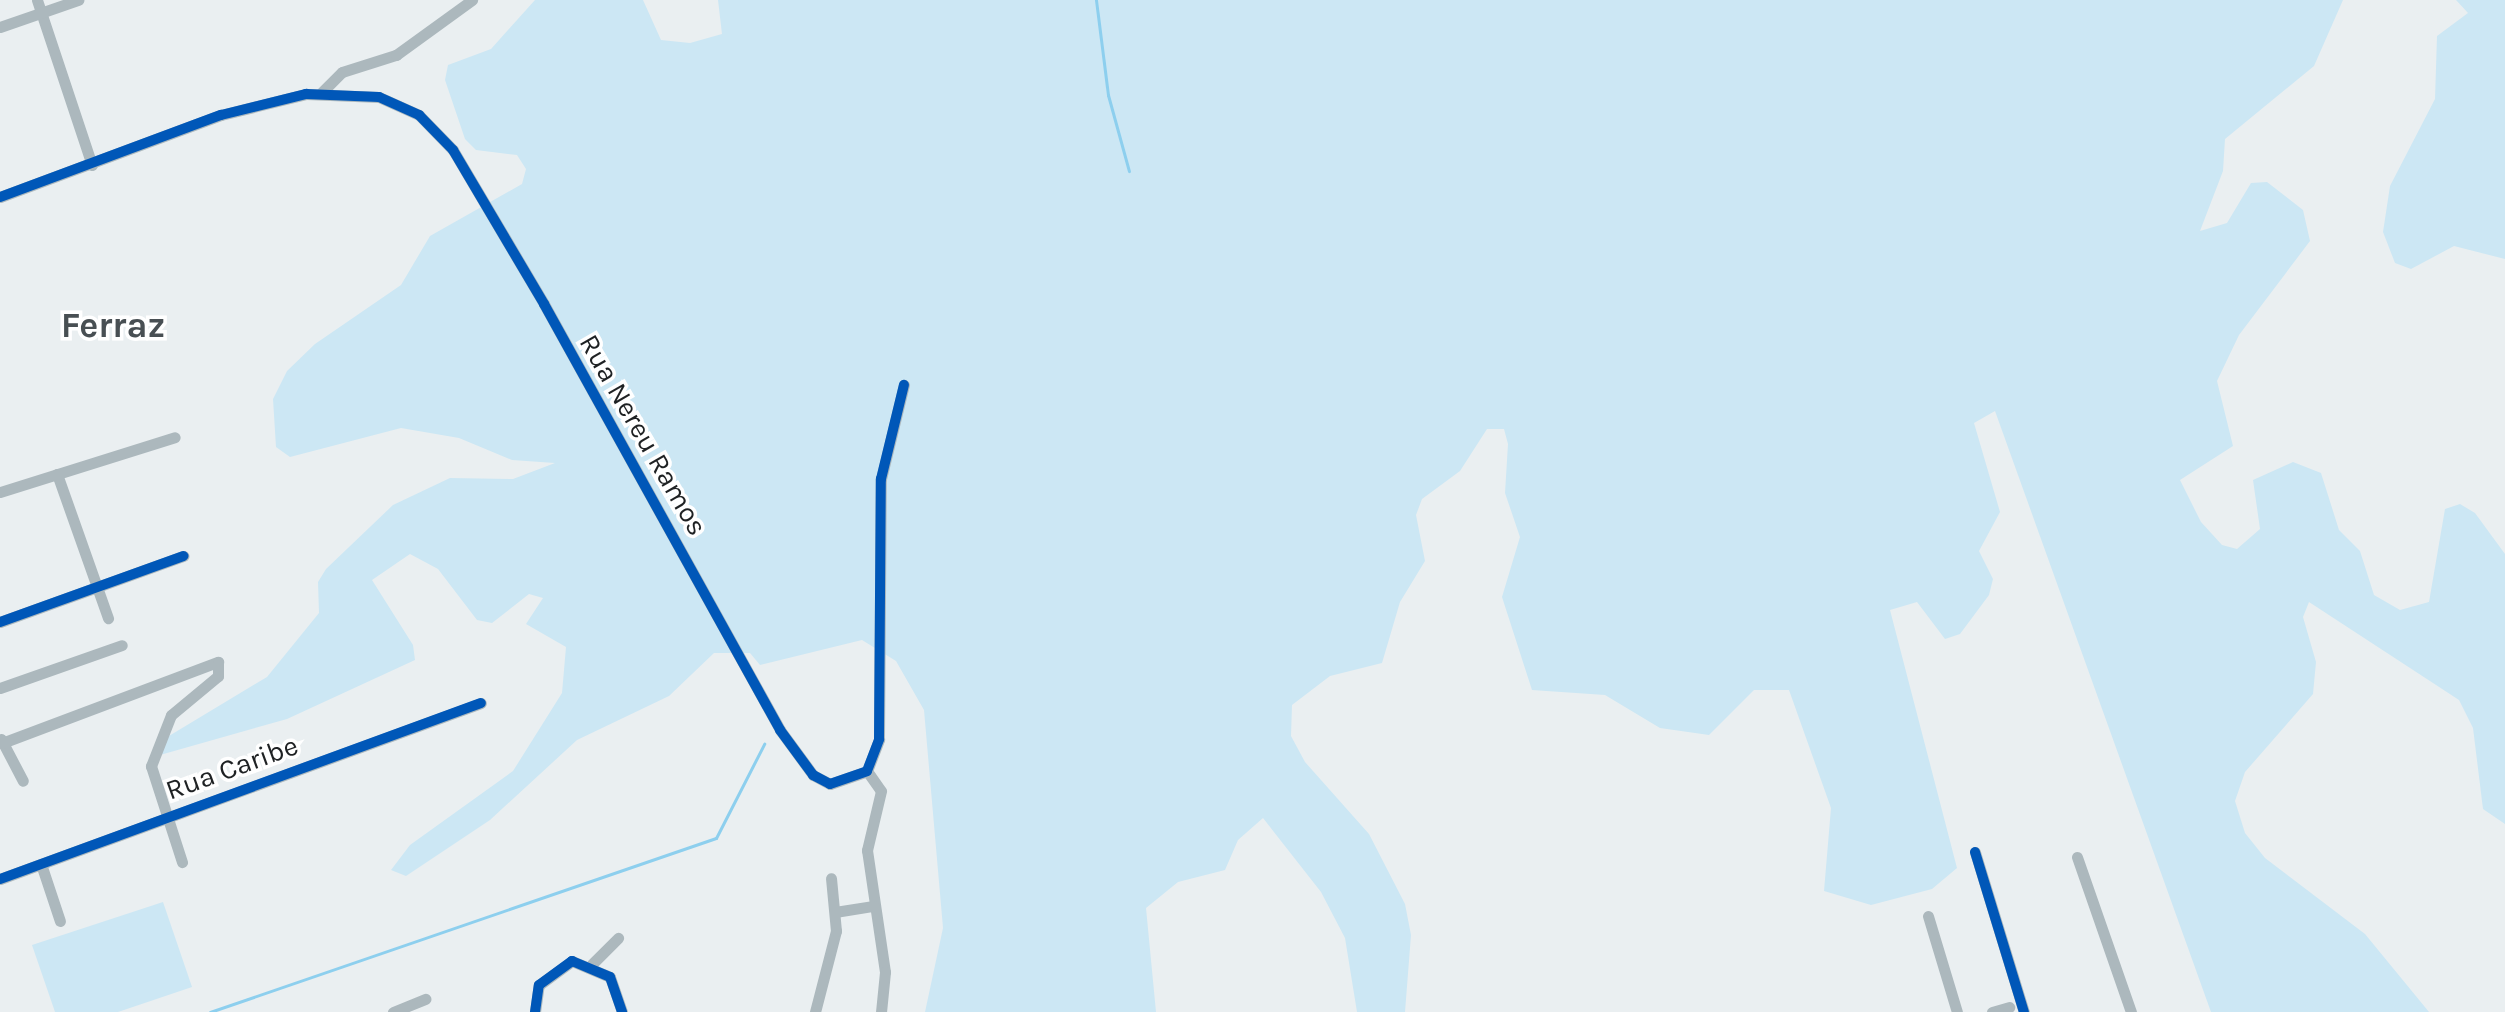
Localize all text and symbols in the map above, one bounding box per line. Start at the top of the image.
district label: Ferraz [61,304,165,348]
street label: Rua Nereu Ramos [572,328,714,542]
street label: Rua Caribe [161,729,303,807]

